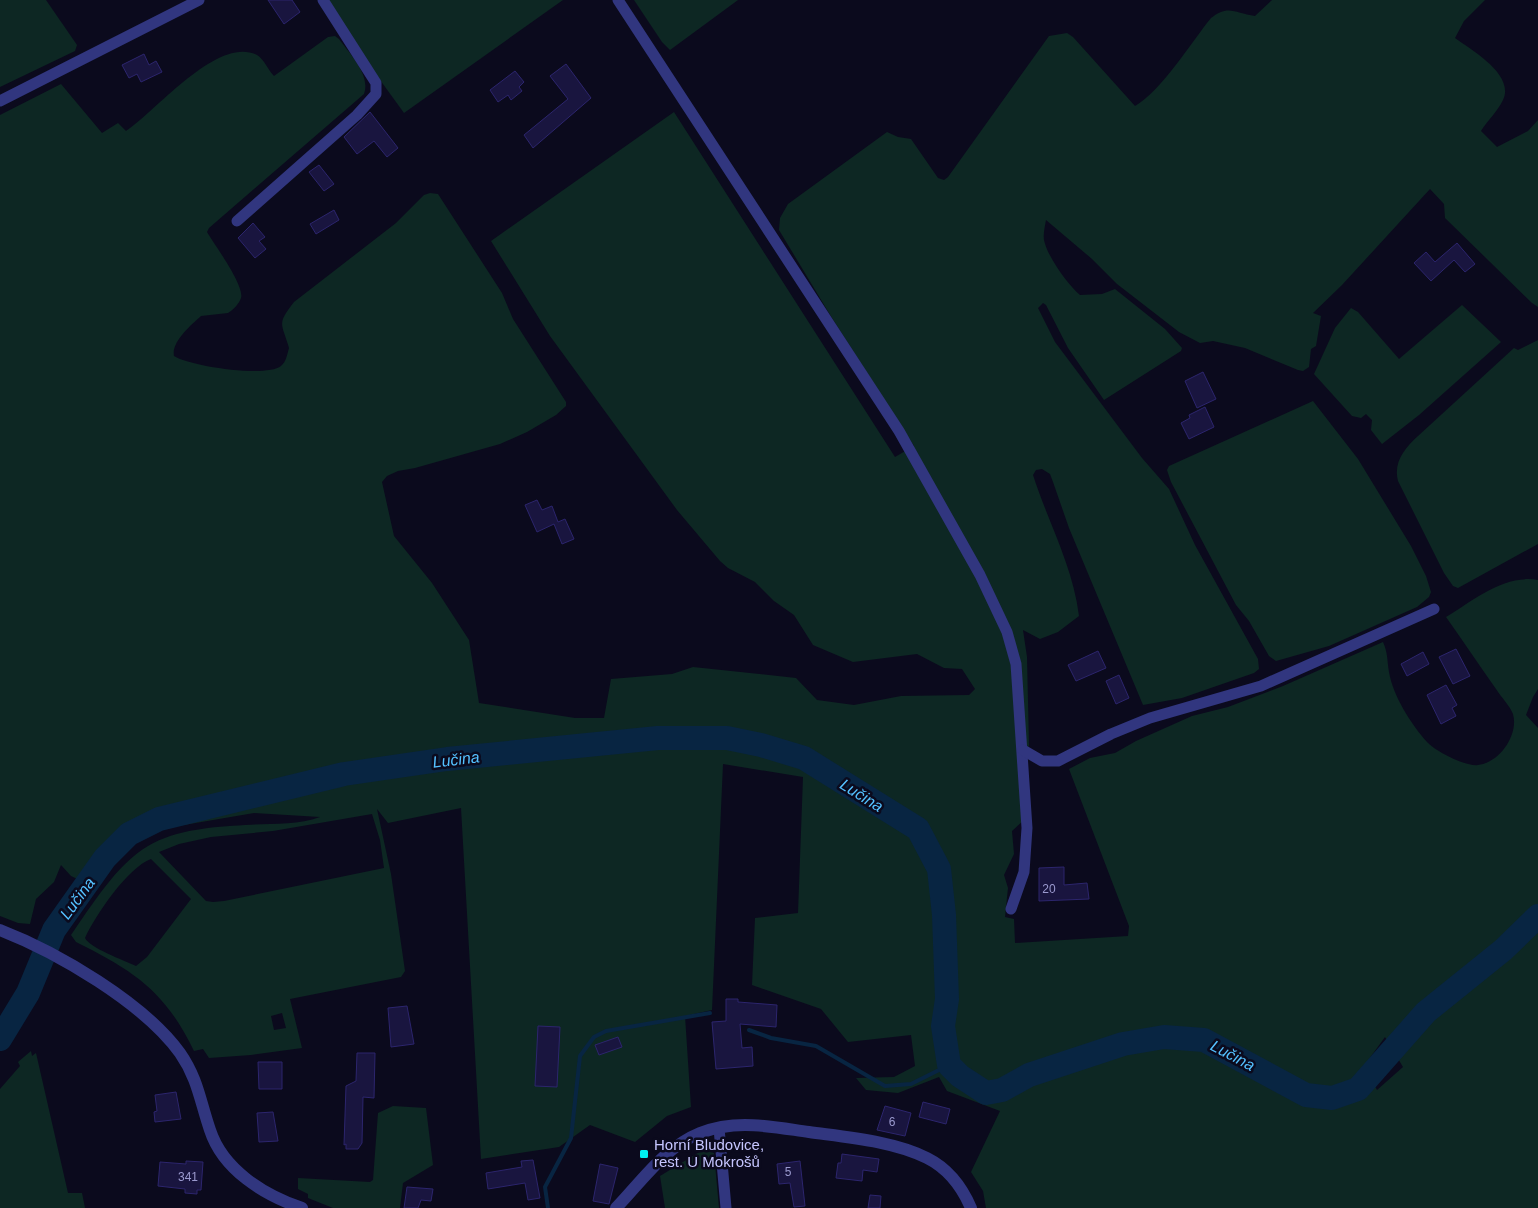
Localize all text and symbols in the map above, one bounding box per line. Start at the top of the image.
water label: Lučina [432,748,481,771]
water label: Lučina [837,776,886,815]
water label: Lučina [57,874,98,922]
house number: 20 [1042,882,1056,896]
water label: Lučina [1208,1037,1258,1074]
house number: 6 [889,1115,896,1129]
place label: Horní Bludovice, rest. U Mokrošů [654,1136,764,1170]
marker: Horní Bludovice, rest. U Mokrošů [638,1148,650,1160]
house number: 5 [785,1165,792,1179]
house number: 341 [178,1170,198,1184]

